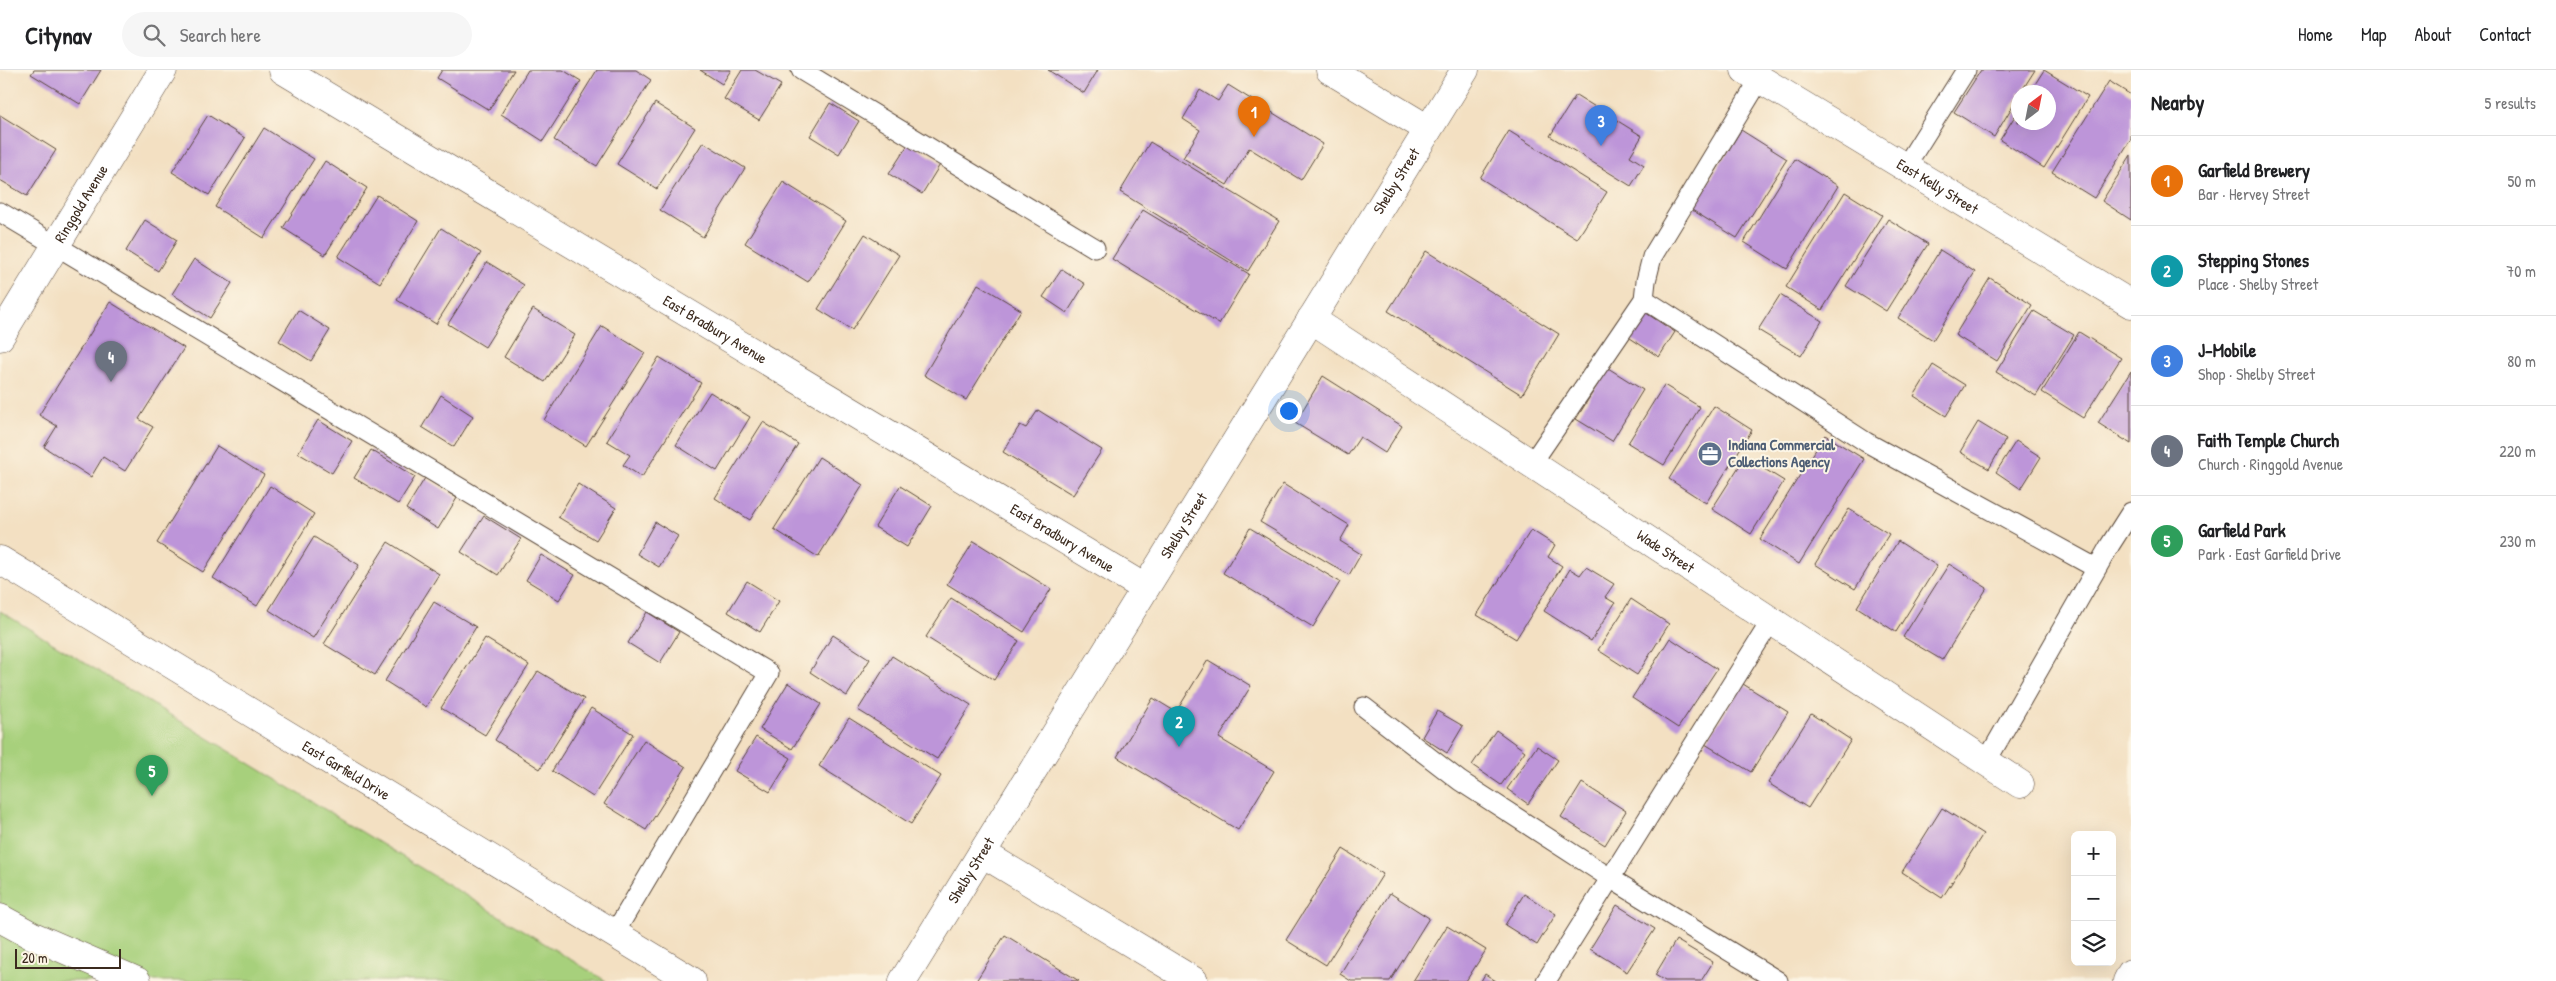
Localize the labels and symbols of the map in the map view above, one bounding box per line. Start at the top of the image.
north arrow [2011,85,2056,130]
pin: 1 [1238,96,1270,137]
pin: 3 [1585,105,1617,146]
street label: Shelby Street [1368,143,1425,218]
street label: East Kelly Street [1893,153,1983,219]
street label: Ringgold Avenue [49,161,113,247]
street label: East Bradbury Avenue [659,290,771,369]
pin: 4 [95,341,127,382]
your location [1276,398,1302,424]
place label: Indiana Commercial Collections Agency [1728,434,1836,473]
office icon: Indiana Commercial Collections Agency [1697,441,1723,467]
street label: Shelby Street [1155,488,1212,562]
street label: East Bradbury Avenue [1006,498,1118,577]
street label: Wade Street [1633,524,1700,578]
pin: 2 [1163,706,1195,747]
street label: East Garfield Drive [298,735,394,805]
pin: 5 [136,755,168,796]
street label: Shelby Street [942,832,1000,907]
scale bar [15,946,121,969]

